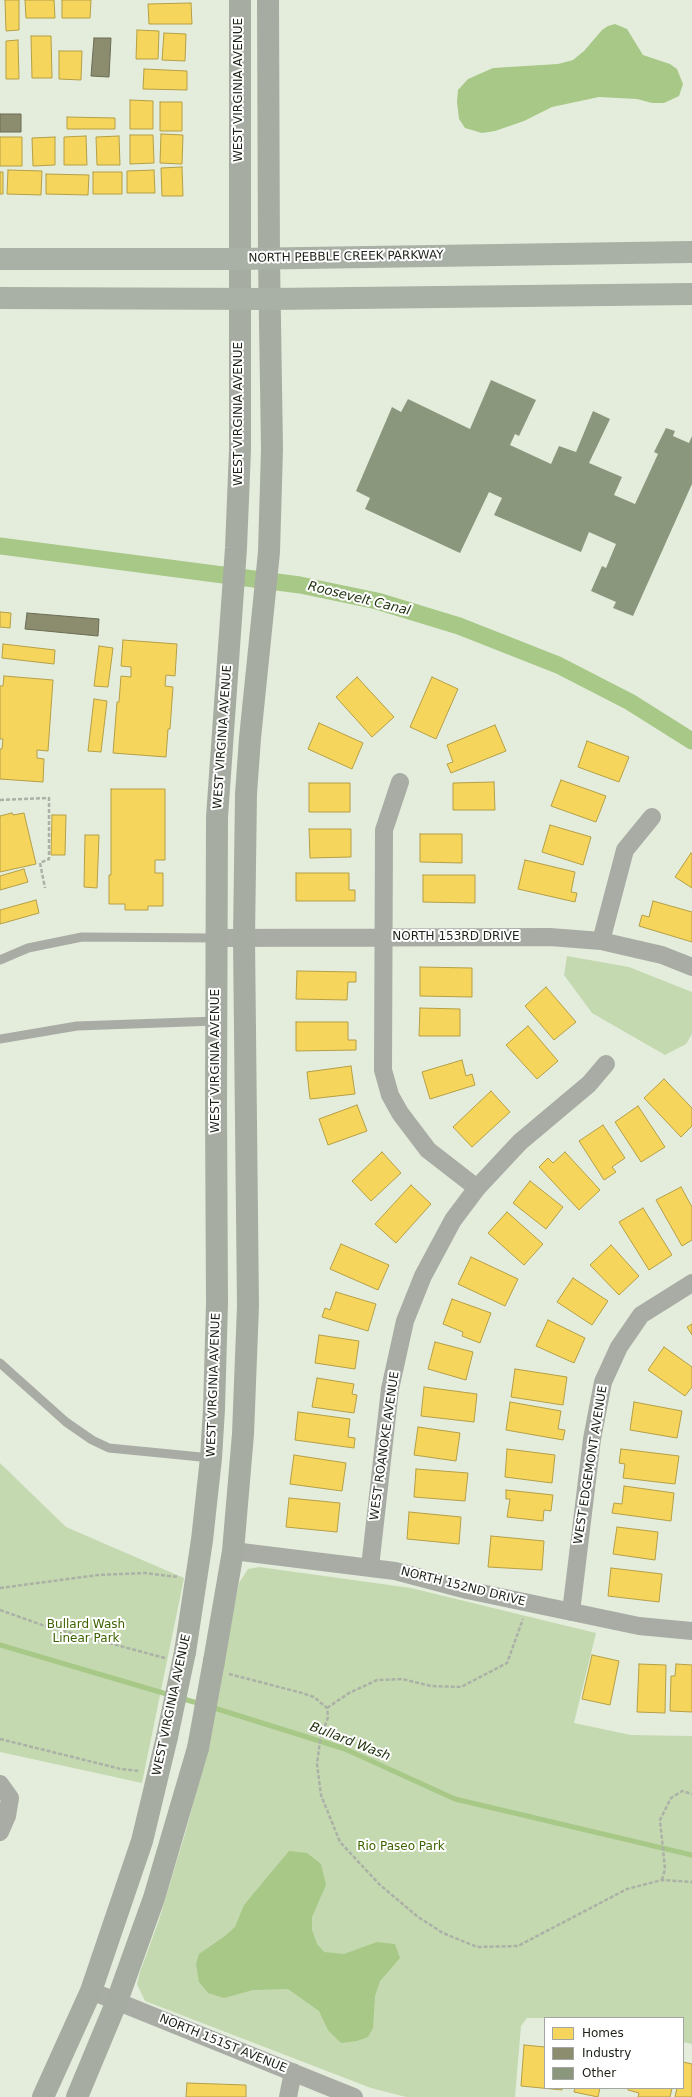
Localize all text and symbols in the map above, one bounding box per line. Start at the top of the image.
street label: WEST VIRGINIA AVENUE [232,18,246,162]
street label: NORTH PEBBLE CREEK PARKWAY [248,248,444,266]
street label: WEST VIRGINIA AVENUE [232,342,246,486]
water label: Roosevelt Canal [306,579,412,619]
street label: WEST VIRGINIA AVENUE [211,665,235,809]
street label: NORTH 153RD DRIVE [392,930,520,944]
street label: WEST VIRGINIA AVENUE [209,989,223,1133]
street label: WEST VIRGINIA AVENUE [204,1313,224,1457]
street label: WEST ROANOKE AVENUE [367,1371,403,1521]
street label: WEST EDGEMONT AVENUE [571,1385,611,1545]
street label: NORTH 152ND DRIVE [399,1565,527,1609]
park label: Bullard Wash Linear Park [47,1618,125,1646]
street label: WEST VIRGINIA AVENUE [150,1633,194,1777]
water label: Bullard Wash [307,1719,393,1765]
park label: Rio Paseo Park [357,1840,445,1854]
street label: NORTH 151ST AVENUE [157,2012,289,2076]
legend [544,2017,684,2089]
text: Homes [582,2026,624,2040]
text: Industry [582,2046,631,2060]
text: Other [582,2066,616,2080]

